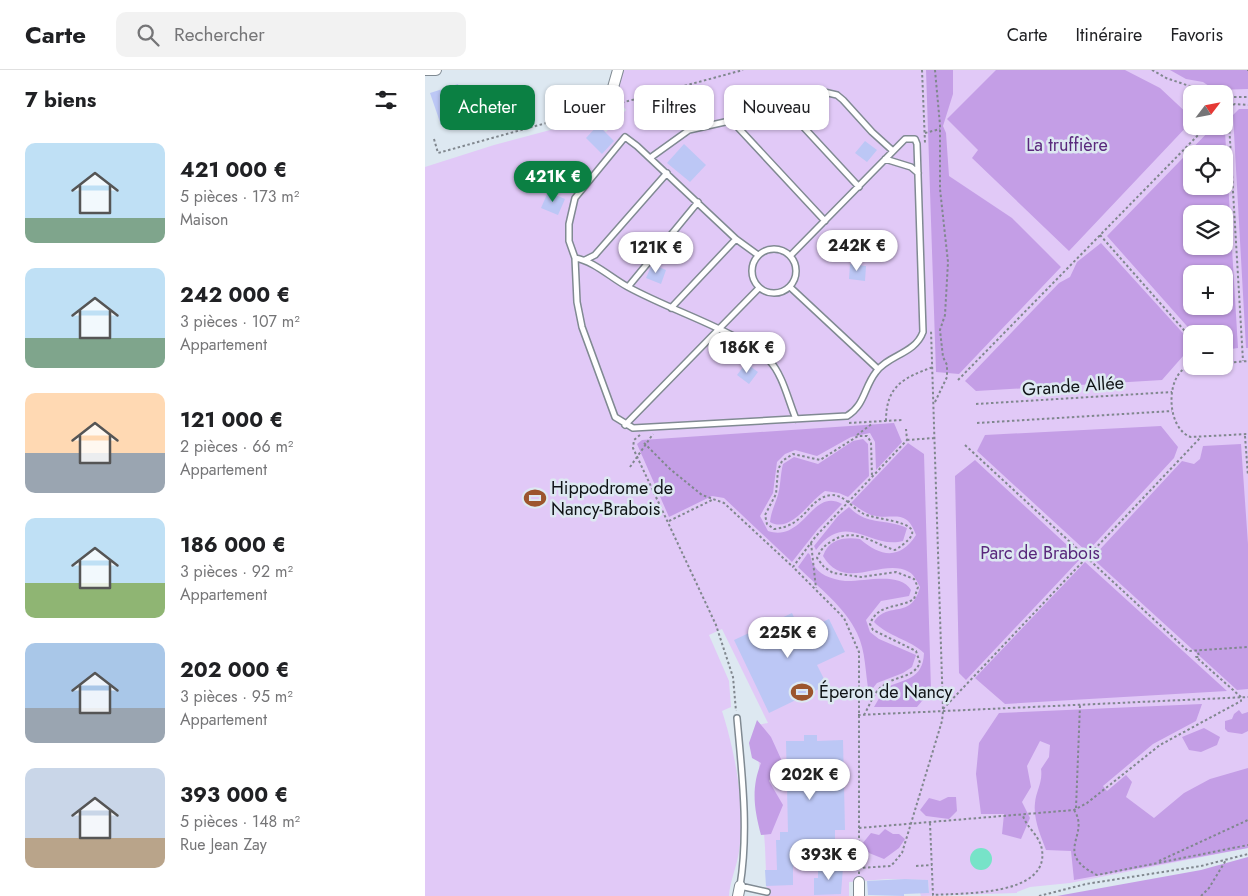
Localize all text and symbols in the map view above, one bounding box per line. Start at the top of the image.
search box [116,12,466,57]
text: Carte [25,17,86,52]
icon: search [134,21,162,49]
text: Rechercher [174,21,265,48]
text: Carte [1007,22,1048,48]
text: Itinéraire [1076,22,1142,48]
text: Favoris [1170,22,1223,48]
text: 7 biens [25,85,96,115]
chip: Acheter [440,85,535,130]
chip: Louer [545,85,624,130]
chip: Filtres [634,85,714,130]
chip: Nouveau [724,85,829,130]
north arrow [1183,85,1233,135]
map controls [1183,85,1233,375]
icon: filters [372,86,400,114]
park label: La truffière [1026,132,1108,158]
button: locate [1183,145,1233,195]
text: 421 000 € [180,155,287,185]
pin: 421K € [512,160,594,203]
icon: home [65,163,125,223]
text: 421K € [525,165,581,188]
text: 5 pièces · 173 m² [180,185,299,208]
button: layers [1183,205,1233,255]
text: Maison [180,208,228,231]
pin: 242K € [816,230,898,272]
pin: 121K € [615,232,697,274]
text: 242K € [828,234,886,257]
text: 121K € [629,236,683,259]
button: + [1183,265,1233,315]
text: 242 000 € [180,280,290,310]
icon: home [65,288,125,348]
text: 3 pièces · 107 m² [180,310,300,333]
button: − [1183,325,1233,375]
pin: 186K € [706,332,788,374]
text: Appartement [180,333,267,356]
text: 186K € [719,336,775,359]
street label: Grande Allée [1021,369,1125,403]
text: 121 000 € [180,405,283,435]
icon: home [65,413,125,473]
text: 2 pièces · 66 m² [180,435,293,458]
text: Appartement [180,458,267,481]
place label: Hippodrome de Nancy-Brabois [551,475,673,522]
sports icon: Hippodrome de Nancy-Brabois [522,485,548,511]
text: 186 000 € [180,530,286,560]
icon: home [65,538,125,598]
park label: Parc de Brabois [980,540,1100,566]
text: 3 pièces · 92 m² [180,560,293,583]
text: Appartement [180,583,267,606]
pin: 225K € [747,616,829,659]
text: 225K € [759,621,817,644]
text: 202 000 € [180,655,290,685]
icon: home [65,663,125,723]
sports icon: Éperon de Nancy [789,679,815,705]
place label: Éperon de Nancy [819,679,953,705]
text: 3 pièces · 95 m² [180,685,293,708]
text: Appartement [180,708,267,731]
pin: 202K € [769,758,851,801]
text: 202K € [781,763,839,786]
text: 393 000 € [180,780,288,810]
icon: home [65,788,125,848]
text: 5 pièces · 148 m² [180,810,300,833]
text: Rue Jean Zay [180,833,267,856]
pin: 393K € [788,838,870,881]
text: 393K € [800,843,858,866]

